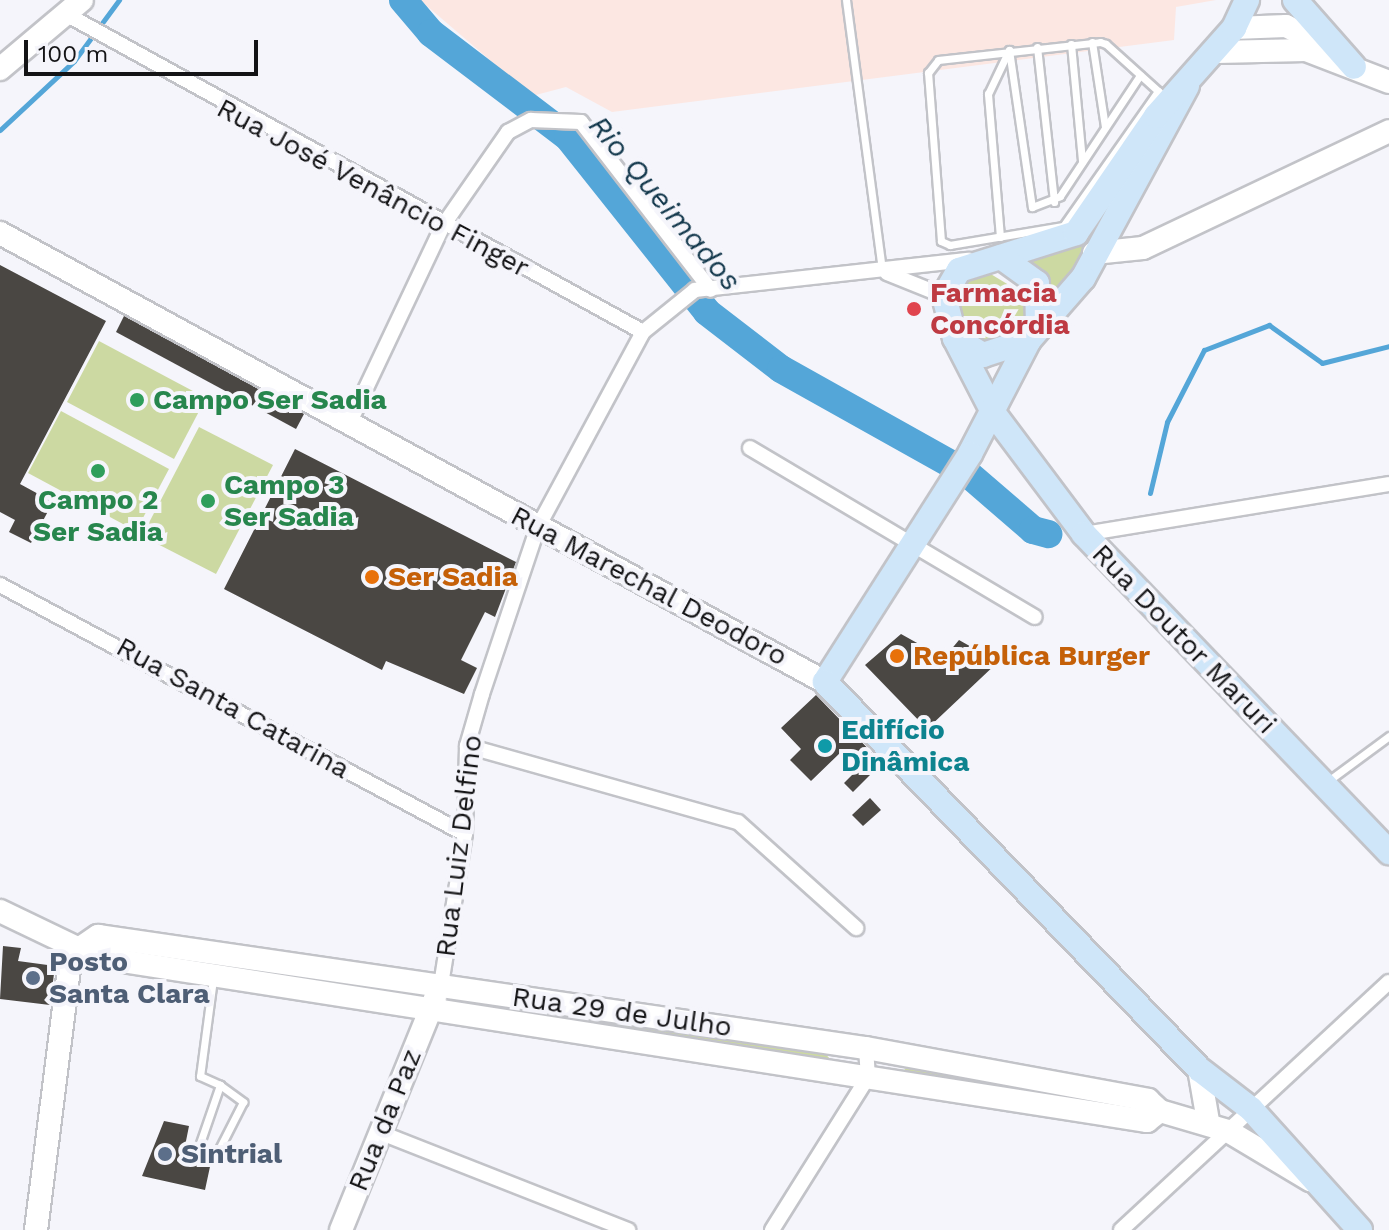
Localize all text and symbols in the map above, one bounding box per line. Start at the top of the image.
scale bar [28,24,262,74]
text: 100 m [38,40,108,68]
street label: Rua José Venâncio Finger [210,91,536,285]
water label: Rio Queimados [581,108,749,298]
place label: Farmacia Concórdia [930,276,1070,342]
marker: Farmacia Concórdia [905,300,923,318]
place label: Campo Ser Sadia [153,383,387,417]
marker: Campo Ser Sadia [128,391,146,409]
marker: Campo 2 Ser Sadia [89,462,107,480]
place label: Campo 3 Ser Sadia [224,468,354,534]
place label: Campo 2 Ser Sadia [33,483,163,549]
marker: Campo 3 Ser Sadia [199,492,217,510]
street label: Rua Marechal Deodoro [504,498,794,674]
street label: Rua Doutor Maruri [1084,537,1284,741]
place label: Ser Sadia [388,560,518,594]
marker: Ser Sadia [363,568,381,586]
street label: Rua Santa Catarina [110,630,356,786]
place label: República Burger [913,639,1150,673]
marker: República Burger [888,647,906,665]
place label: Edifício Dinâmica [841,713,969,779]
street label: Rua Luiz Delfino [429,733,489,959]
marker: Edifício Dinâmica [816,737,834,755]
place label: Posto Santa Clara [49,945,210,1011]
marker: Posto Santa Clara [24,969,42,987]
street label: Rua 29 de Julho [509,980,735,1044]
street label: Rua da Paz [341,1043,429,1197]
place label: Sintrial [181,1137,282,1171]
marker: Sintrial [156,1145,174,1163]

